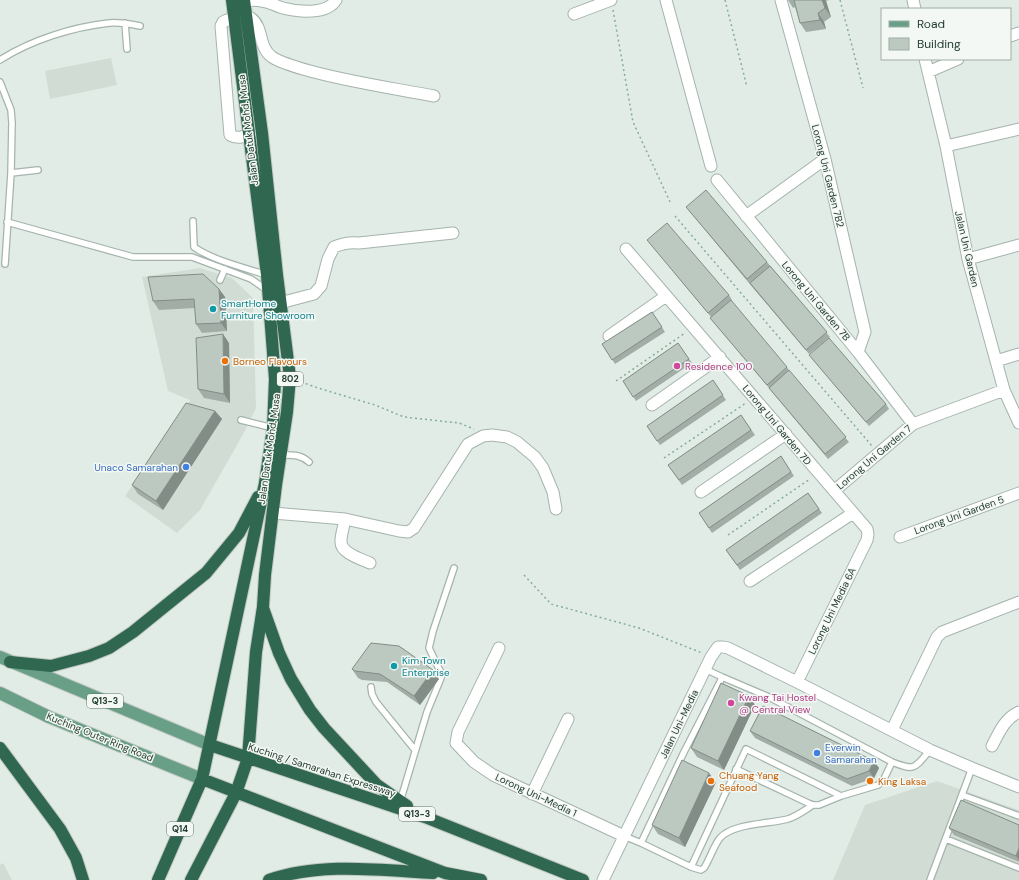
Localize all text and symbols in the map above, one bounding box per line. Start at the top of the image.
legend [881,8,1011,60]
text: Road [917,16,945,32]
text: Building [917,36,961,52]
street label: Jalan Datuk Mohd. Musa [235,74,261,186]
street label: Lorong Uni Garden 7B2 [809,123,847,229]
street label: Jalan Uni Garden [952,209,982,289]
street label: Lorong Uni Garden 7B [779,259,853,343]
place label: SmartHome Furniture Showroom [221,297,315,322]
marker: SmartHome Furniture Showroom [208,304,218,314]
place label: Borneo Flavours [233,355,307,368]
marker: Borneo Flavours [220,356,230,366]
place label: Residence 100 [685,360,752,373]
marker: Residence 100 [672,361,682,371]
road number: 802 [277,372,303,386]
street label: Lorong Uni Garden 7D [740,382,814,468]
street label: Jalan Datuk Mohd. Musa [255,393,283,505]
street label: Lorong Uni Garden 7 [834,422,914,492]
place label: Unaco Samarahan [94,461,178,474]
marker: Unaco Samarahan [181,462,191,472]
street label: Lorong Uni Garden 5 [912,493,1006,537]
street label: Lorong Uni Media 6A [805,565,859,657]
place label: Kim Town Enterprise [402,654,450,679]
marker: Kim Town Enterprise [389,661,399,671]
street label: Jalan Uni-Media [657,688,701,760]
place label: Kwang Tai Hostel @ Central View [739,691,816,716]
road number: Q13-3 [87,694,123,708]
marker: Kwang Tai Hostel @ Central View [726,698,736,708]
street label: Kuching Outer Ring Road [45,710,155,764]
street label: Kuching / Samarahan Expressway [247,740,398,800]
place label: Everwin Samarahan [825,741,877,766]
marker: Everwin Samarahan [812,748,822,758]
place label: Chuang Yang Seafood [719,769,779,794]
street label: Lorong Uni-Media 1 [493,770,579,820]
place label: King Laksa [878,775,926,788]
marker: Chuang Yang Seafood [706,776,716,786]
marker: King Laksa [865,776,875,786]
road number: Q13-3 [399,807,435,821]
road number: Q14 [167,822,193,836]

